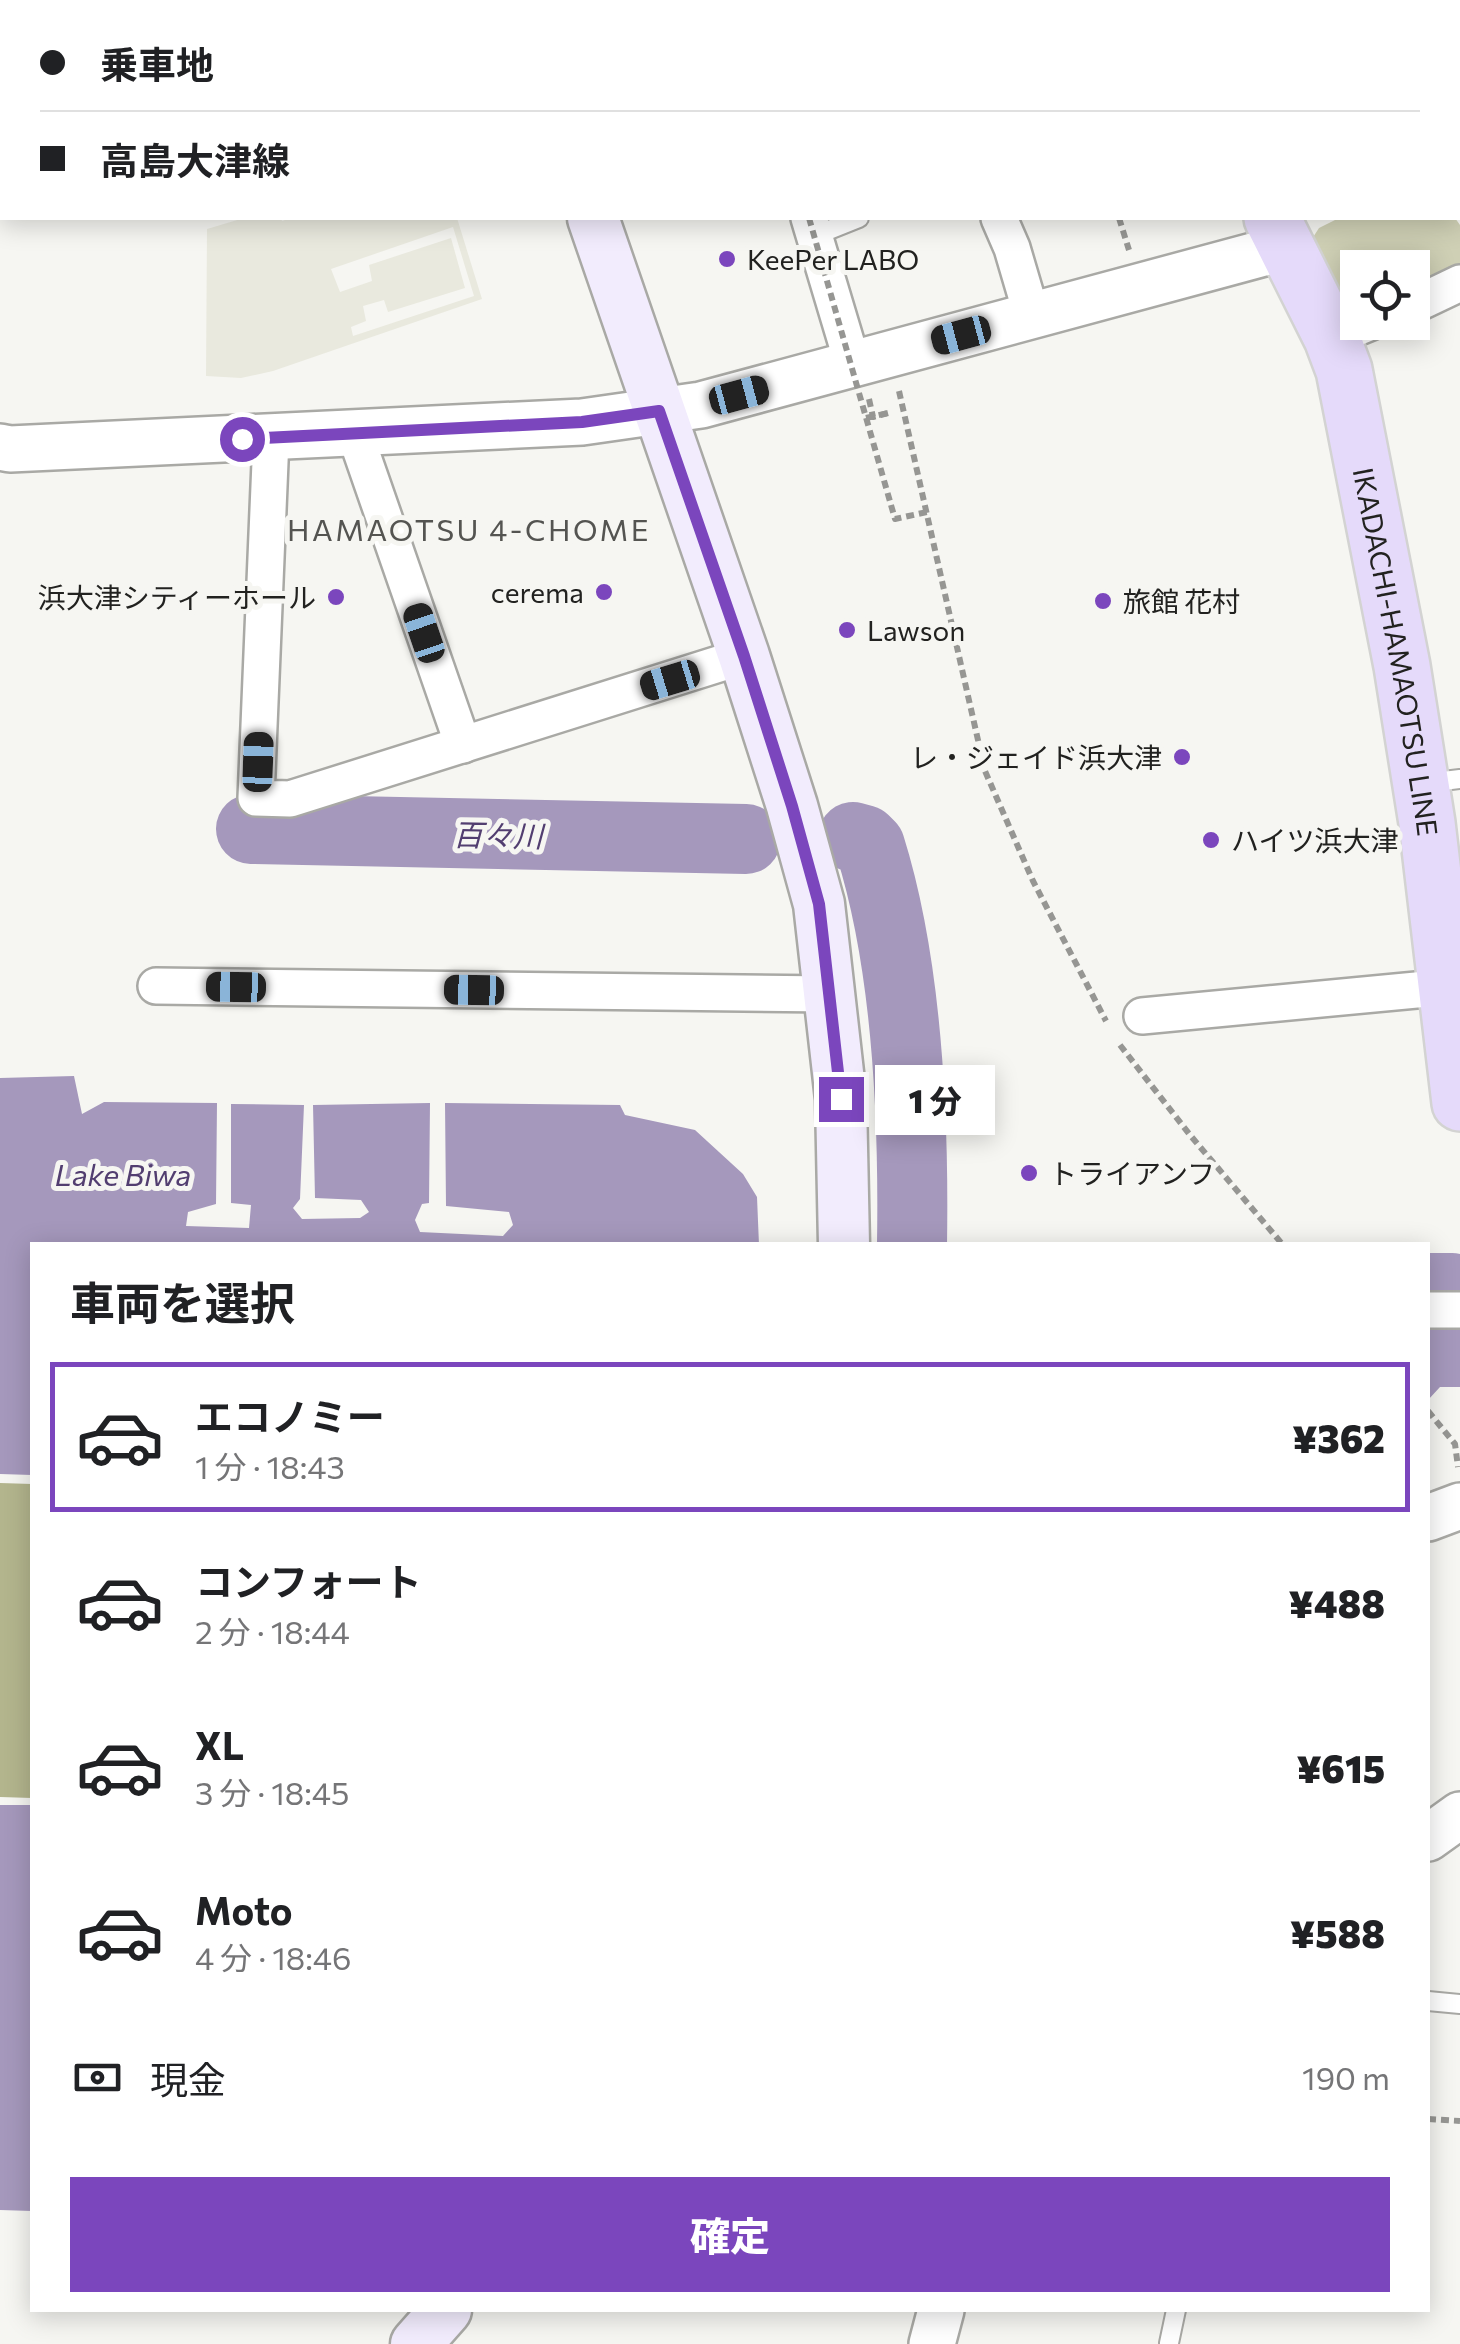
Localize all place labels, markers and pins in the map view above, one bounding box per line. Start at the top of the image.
place label: KeePer LABO [747,242,919,276]
marker: KeePer LABO [716,248,738,270]
place label: cerema [491,575,584,609]
place label: 浜大津シティーホール [38,580,316,614]
marker: cerema [593,581,615,603]
place label: 旅館 花村 [1123,584,1240,618]
marker: 浜大津シティーホール [325,586,347,608]
marker: 旅館 花村 [1092,590,1114,612]
place label: Lawson [867,613,965,647]
marker: Lawson [836,619,858,641]
place label: レ・ジェイド浜大津 [910,740,1162,774]
marker: レ・ジェイド浜大津 [1171,746,1193,768]
place label: ハイツ浜大津 [1231,823,1398,857]
marker: ハイツ浜大津 [1200,829,1222,851]
place label: トライアンフ [1049,1156,1215,1190]
marker: トライアンフ [1018,1162,1040,1184]

